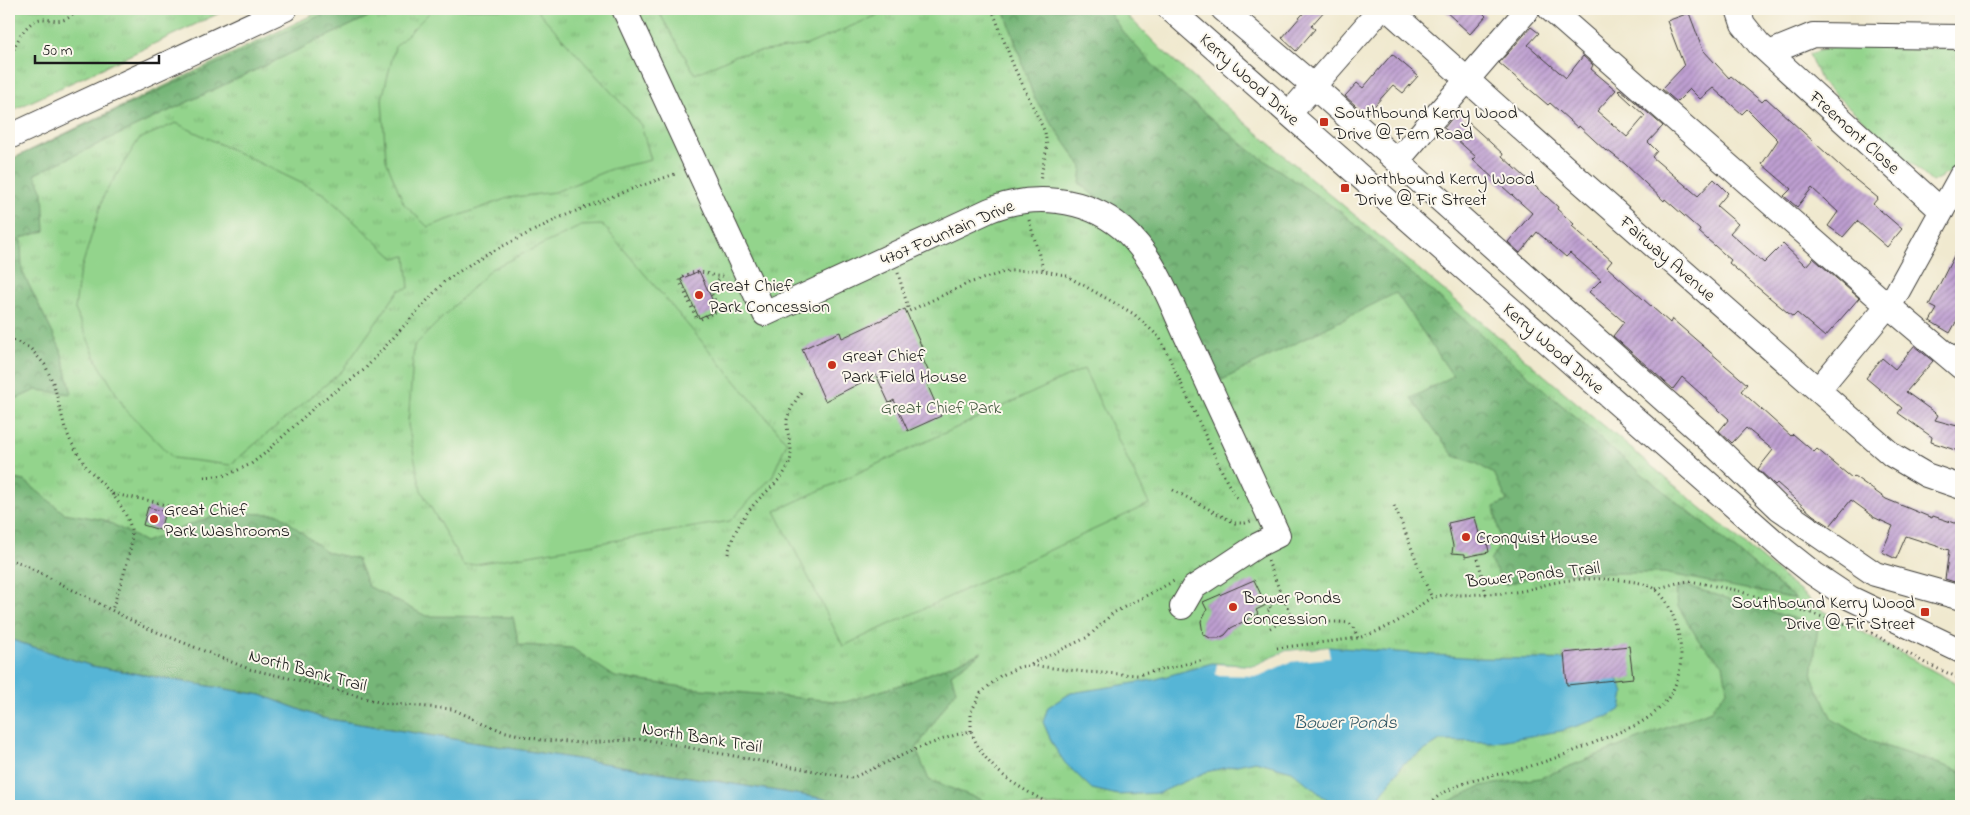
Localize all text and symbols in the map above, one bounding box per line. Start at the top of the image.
street label: Kerry Wood Drive [1193,28,1305,133]
scale bar [35,32,159,64]
text: 50 m [42,40,73,62]
street label: Freemont Close [1802,85,1905,182]
place label: Southbound Kerry Wood Drive @ Fern Road [1333,101,1518,148]
marker: Southbound Kerry Wood Drive @ Fern Road [1318,116,1330,128]
place label: Northbound Kerry Wood Drive @ Fir Street [1354,167,1535,214]
marker: Northbound Kerry Wood Drive @ Fir Street [1339,182,1351,194]
street label: 4707 Fountain Drive [877,194,1020,274]
street label: Fairway Avenue [1612,210,1721,309]
place label: Great Chief Park Concession [709,274,830,321]
marker: Great Chief Park Concession [693,289,705,301]
street label: Kerry Wood Drive [1496,298,1610,402]
place label: Great Chief Park Field House [842,344,968,391]
marker: Great Chief Park Field House [826,359,838,371]
park label: Great Chief Park [881,396,1001,422]
place label: Great Chief Park Washrooms [164,498,290,545]
marker: Great Chief Park Washrooms [148,513,160,525]
place label: Cronquist House [1476,526,1599,552]
marker: Cronquist House [1460,531,1472,543]
street label: Bower Ponds Trail [1464,556,1602,596]
place label: Bower Ponds Concession [1242,586,1341,633]
place label: Southbound Kerry Wood Drive @ Fir Street [1731,591,1915,638]
marker: Bower Ponds Concession [1227,601,1239,613]
marker: Southbound Kerry Wood Drive @ Fir Street [1919,606,1931,618]
street label: North Bank Trail [246,644,369,700]
water label: Bower Ponds [1293,710,1397,737]
street label: North Bank Trail [640,717,764,761]

